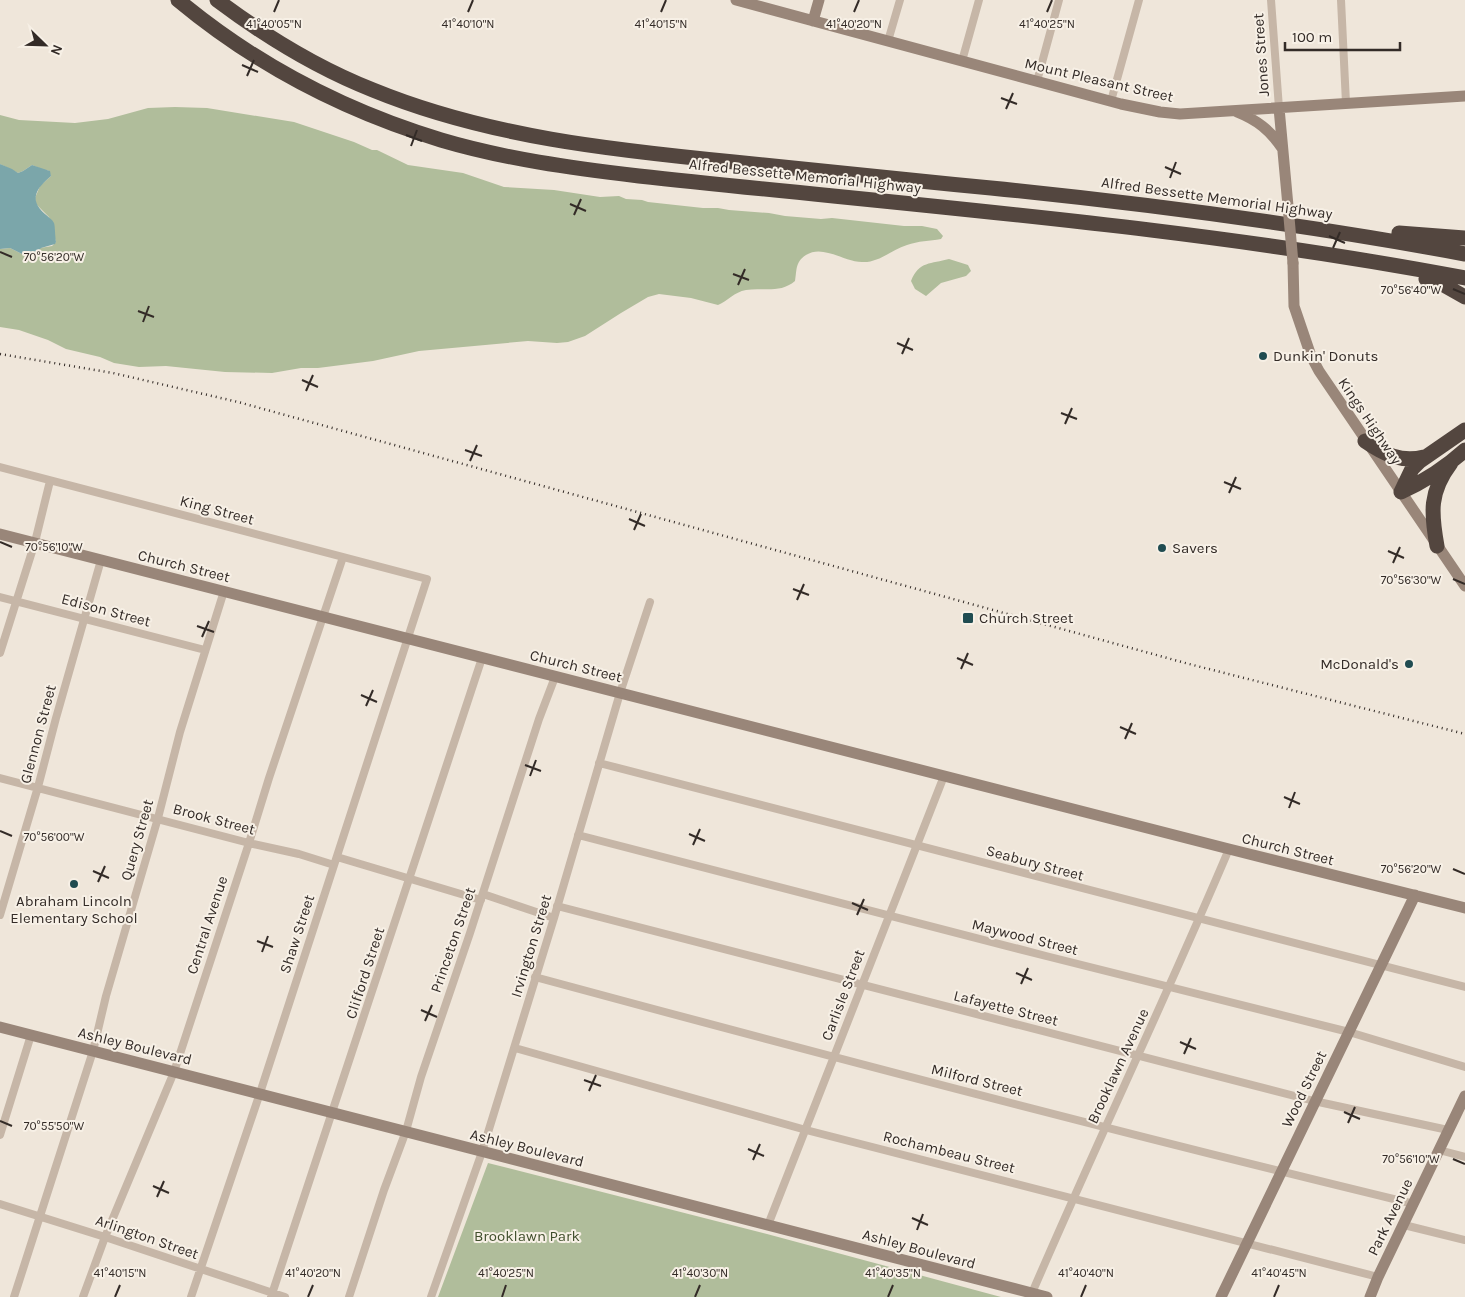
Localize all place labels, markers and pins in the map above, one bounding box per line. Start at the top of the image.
place label: Dunkin' Donuts [1273,347,1378,365]
marker: Dunkin' Donuts [1257,350,1269,362]
place label: Savers [1172,539,1218,557]
marker: Savers [1156,542,1168,554]
place label: Church Street [979,609,1074,627]
marker: Church Street [961,611,975,625]
place label: McDonald's [1320,655,1399,673]
marker: McDonald's [1403,658,1415,670]
marker: Abraham Lincoln Elementary School [68,878,80,890]
place label: Abraham Lincoln Elementary School [10,892,138,927]

